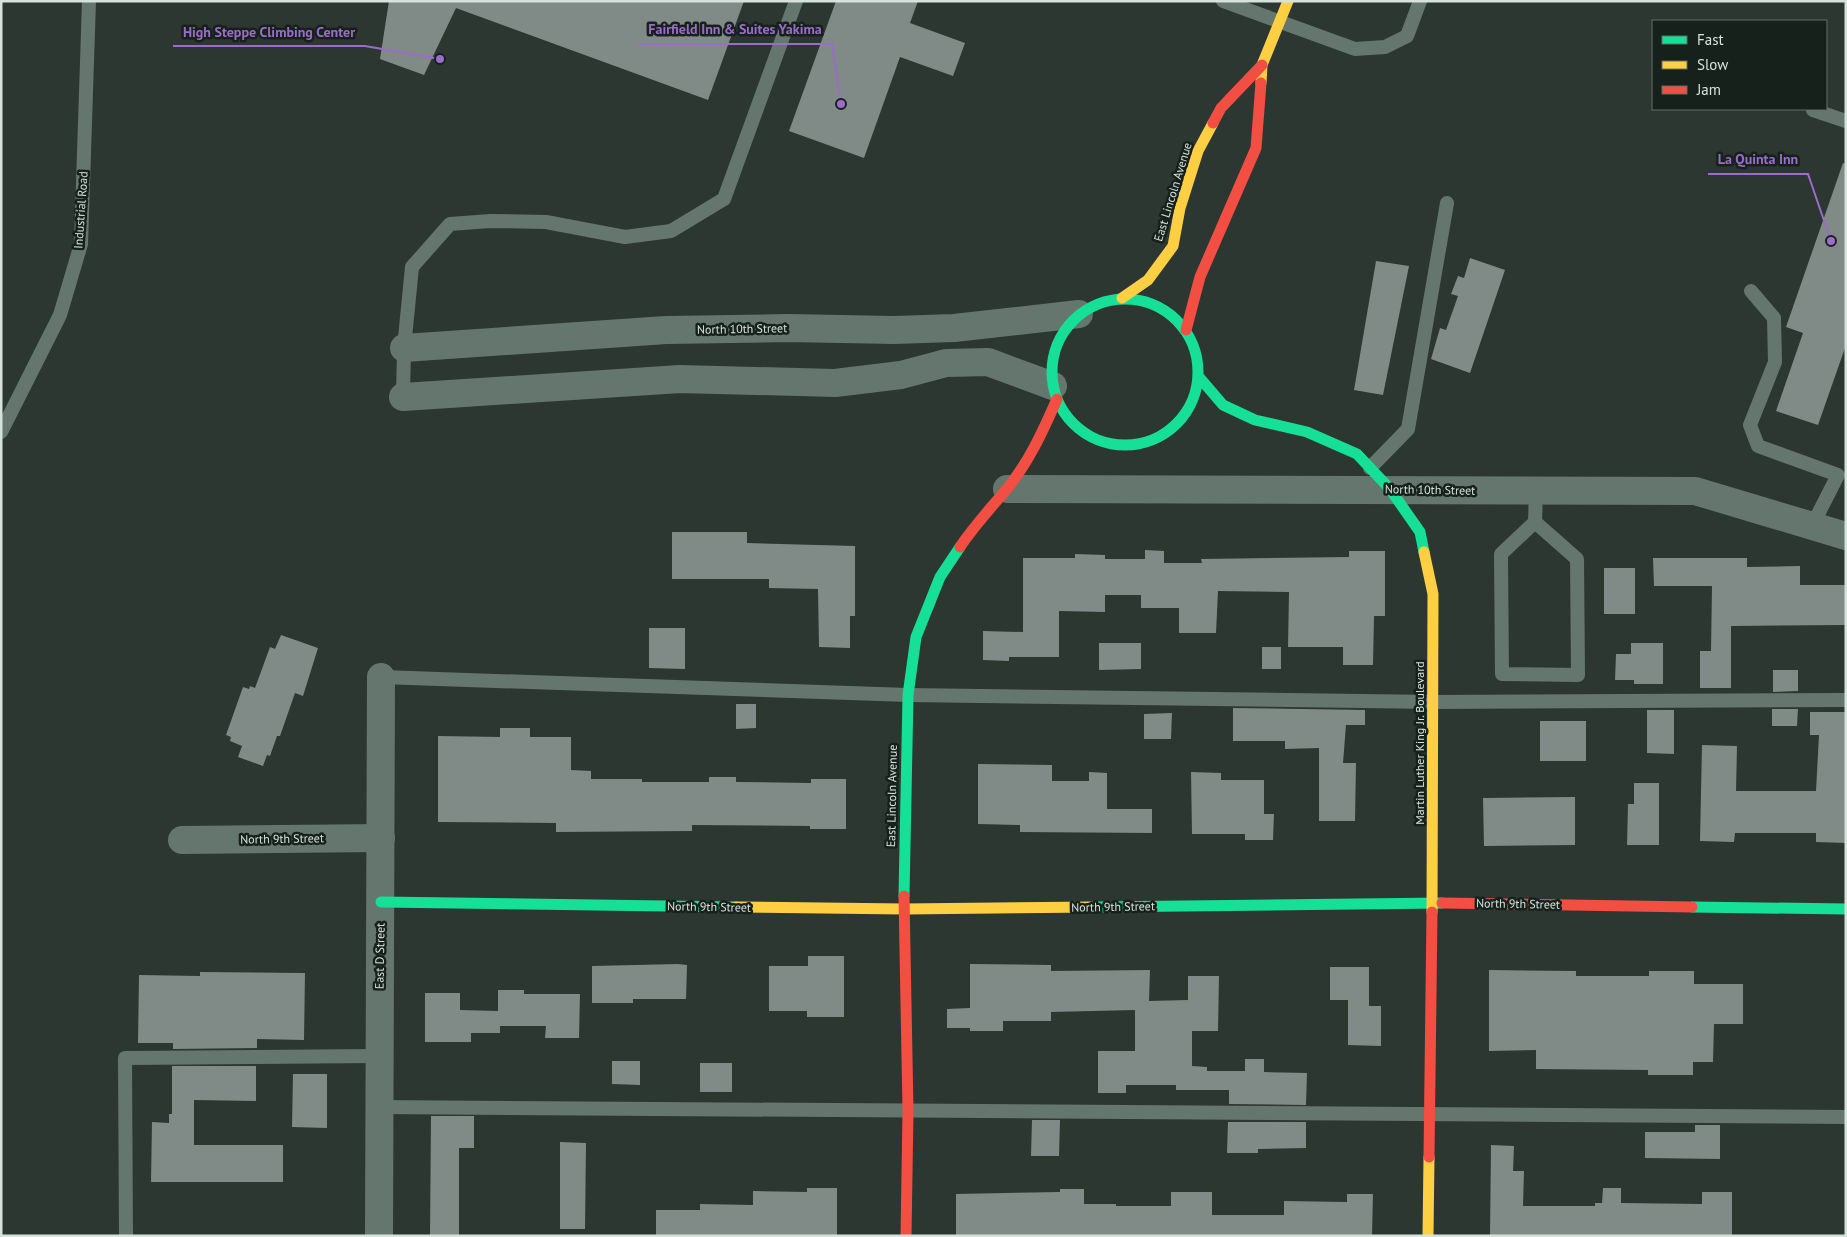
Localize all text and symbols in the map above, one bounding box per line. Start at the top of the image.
callout: Fairfield Inn & Suites Yakima [638,15,832,44]
callout: High Steppe Climbing Center [173,17,365,46]
text: Fairfield Inn & Suites Yakima [648,20,822,38]
legend [1652,20,1827,110]
text: High Steppe Climbing Center [183,23,355,41]
text: Fast [1697,30,1724,49]
text: Slow [1697,55,1728,74]
text: Jam [1696,80,1721,99]
street label: East Lincoln Avenue [1150,141,1195,243]
callout: La Quinta Inn [1708,145,1808,174]
text: La Quinta Inn [1718,150,1798,168]
street label: Industrial Road [70,171,91,249]
street label: North 10th Street [697,320,787,337]
street label: North 10th Street [1385,481,1475,498]
street label: Martin Luther King Jr. Boulevard [1412,661,1427,825]
street label: East Lincoln Avenue [883,745,900,847]
street label: North 9th Street [240,830,324,847]
street label: North 9th Street [1476,895,1560,912]
street label: North 9th Street [667,898,751,915]
street label: North 9th Street [1071,898,1155,915]
street label: East D Street [371,923,388,989]

